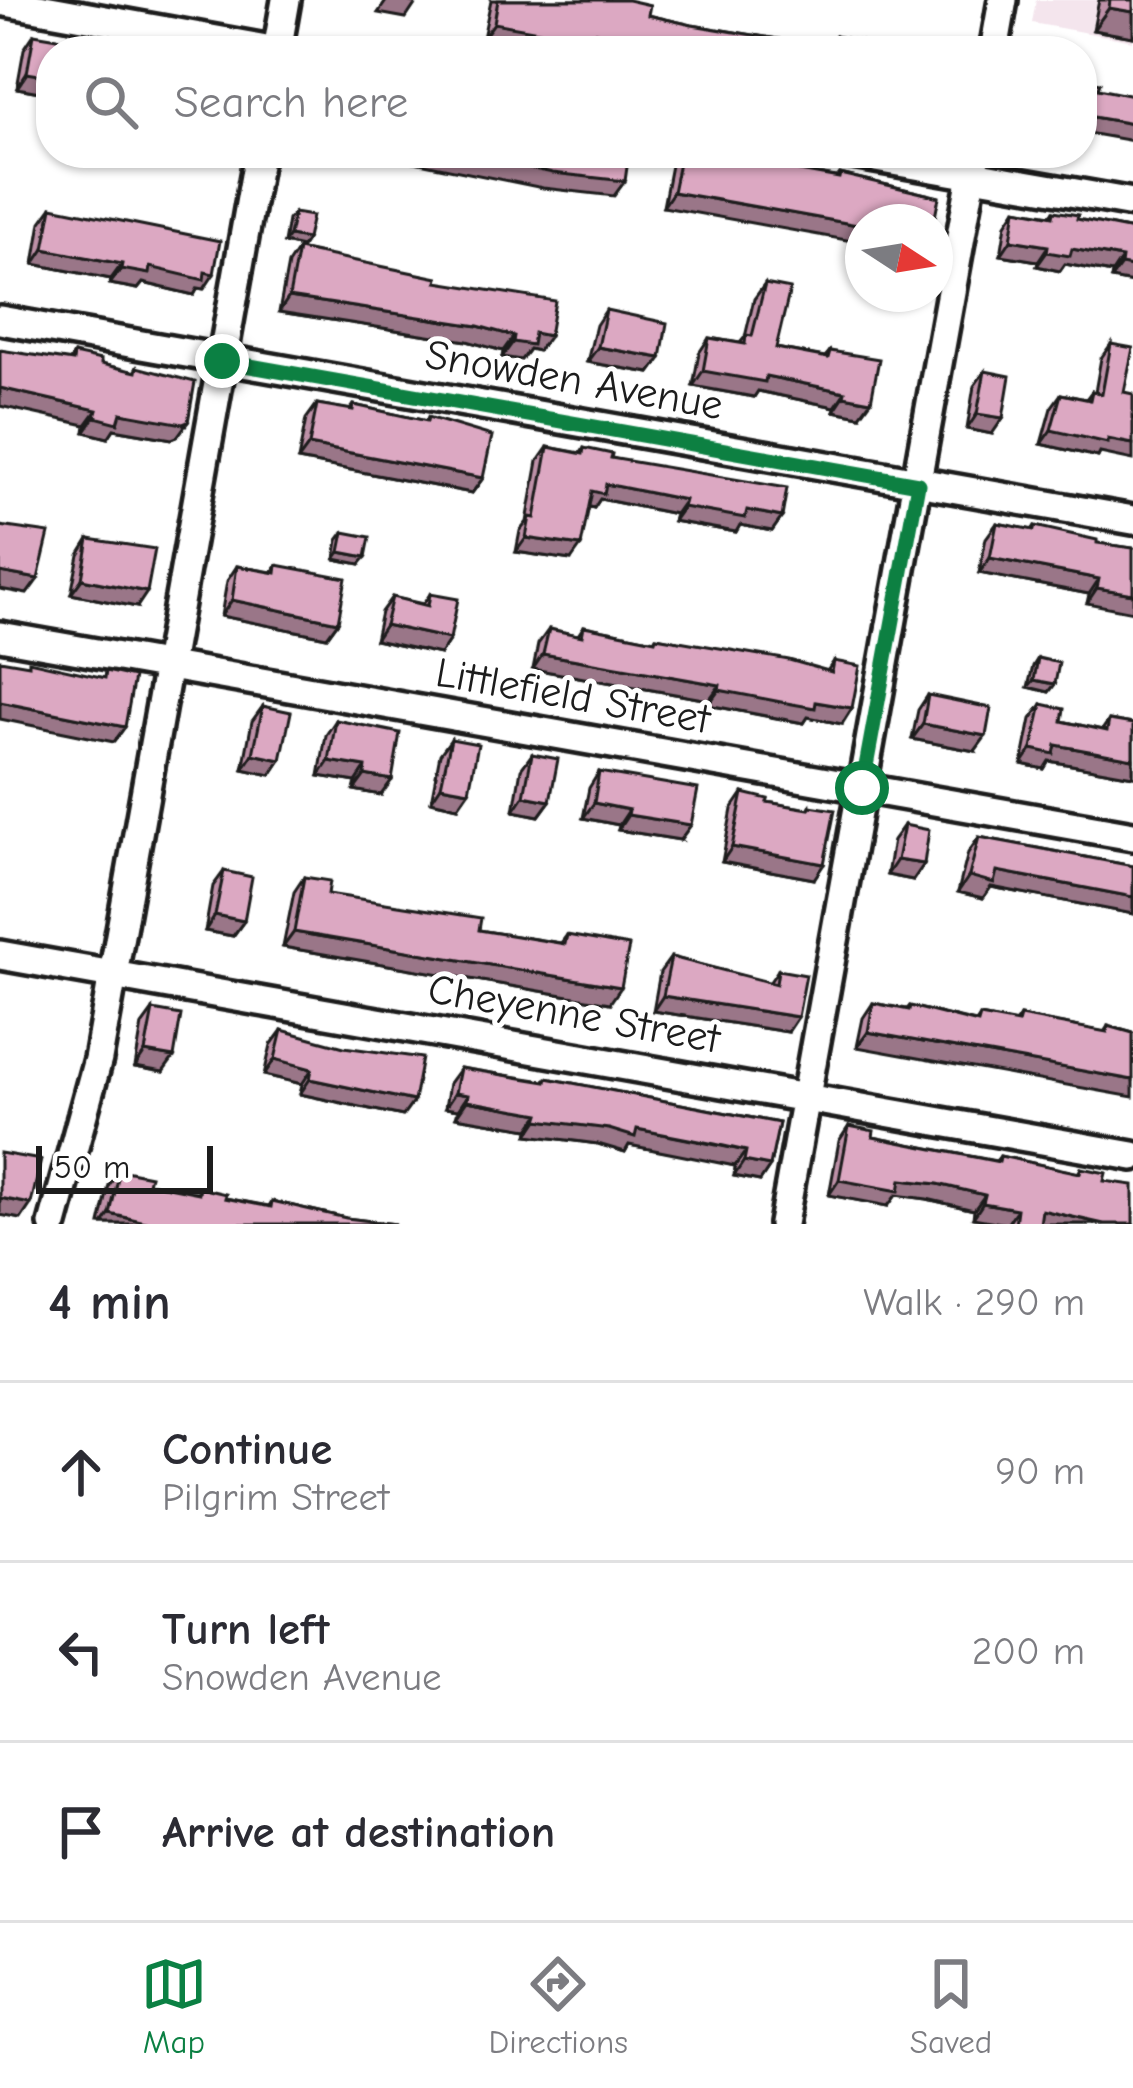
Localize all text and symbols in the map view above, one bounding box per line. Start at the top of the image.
search box [36,36,1097,168]
icon: search [78,69,144,135]
text: Search here [174,76,408,128]
north arrow [845,204,953,312]
street label: Snowden Avenue [421,330,727,430]
route end [195,334,249,388]
street label: Littlefield Street [432,648,716,745]
route start [835,761,889,815]
street label: Cheyenne Street [424,964,726,1064]
scale bar [36,1140,213,1193]
text: 50 m [54,1148,130,1186]
text: 4 min [48,1273,171,1332]
text: Walk · 290 m [863,1280,1085,1325]
text: Continue [162,1423,332,1475]
icon: ahead [48,1439,114,1505]
text: 90 m [995,1449,1085,1494]
text: Pilgrim Street [162,1475,389,1520]
text: Turn left [162,1603,329,1655]
icon: left [48,1619,114,1685]
text: 200 m [972,1629,1085,1674]
text: Snowden Avenue [162,1655,442,1700]
icon: arrive [48,1799,114,1865]
text: Arrive at destination [162,1806,555,1858]
tab: Map [141,1951,207,2061]
tab: Directions [489,1951,628,2061]
tab: Saved [910,1951,992,2061]

